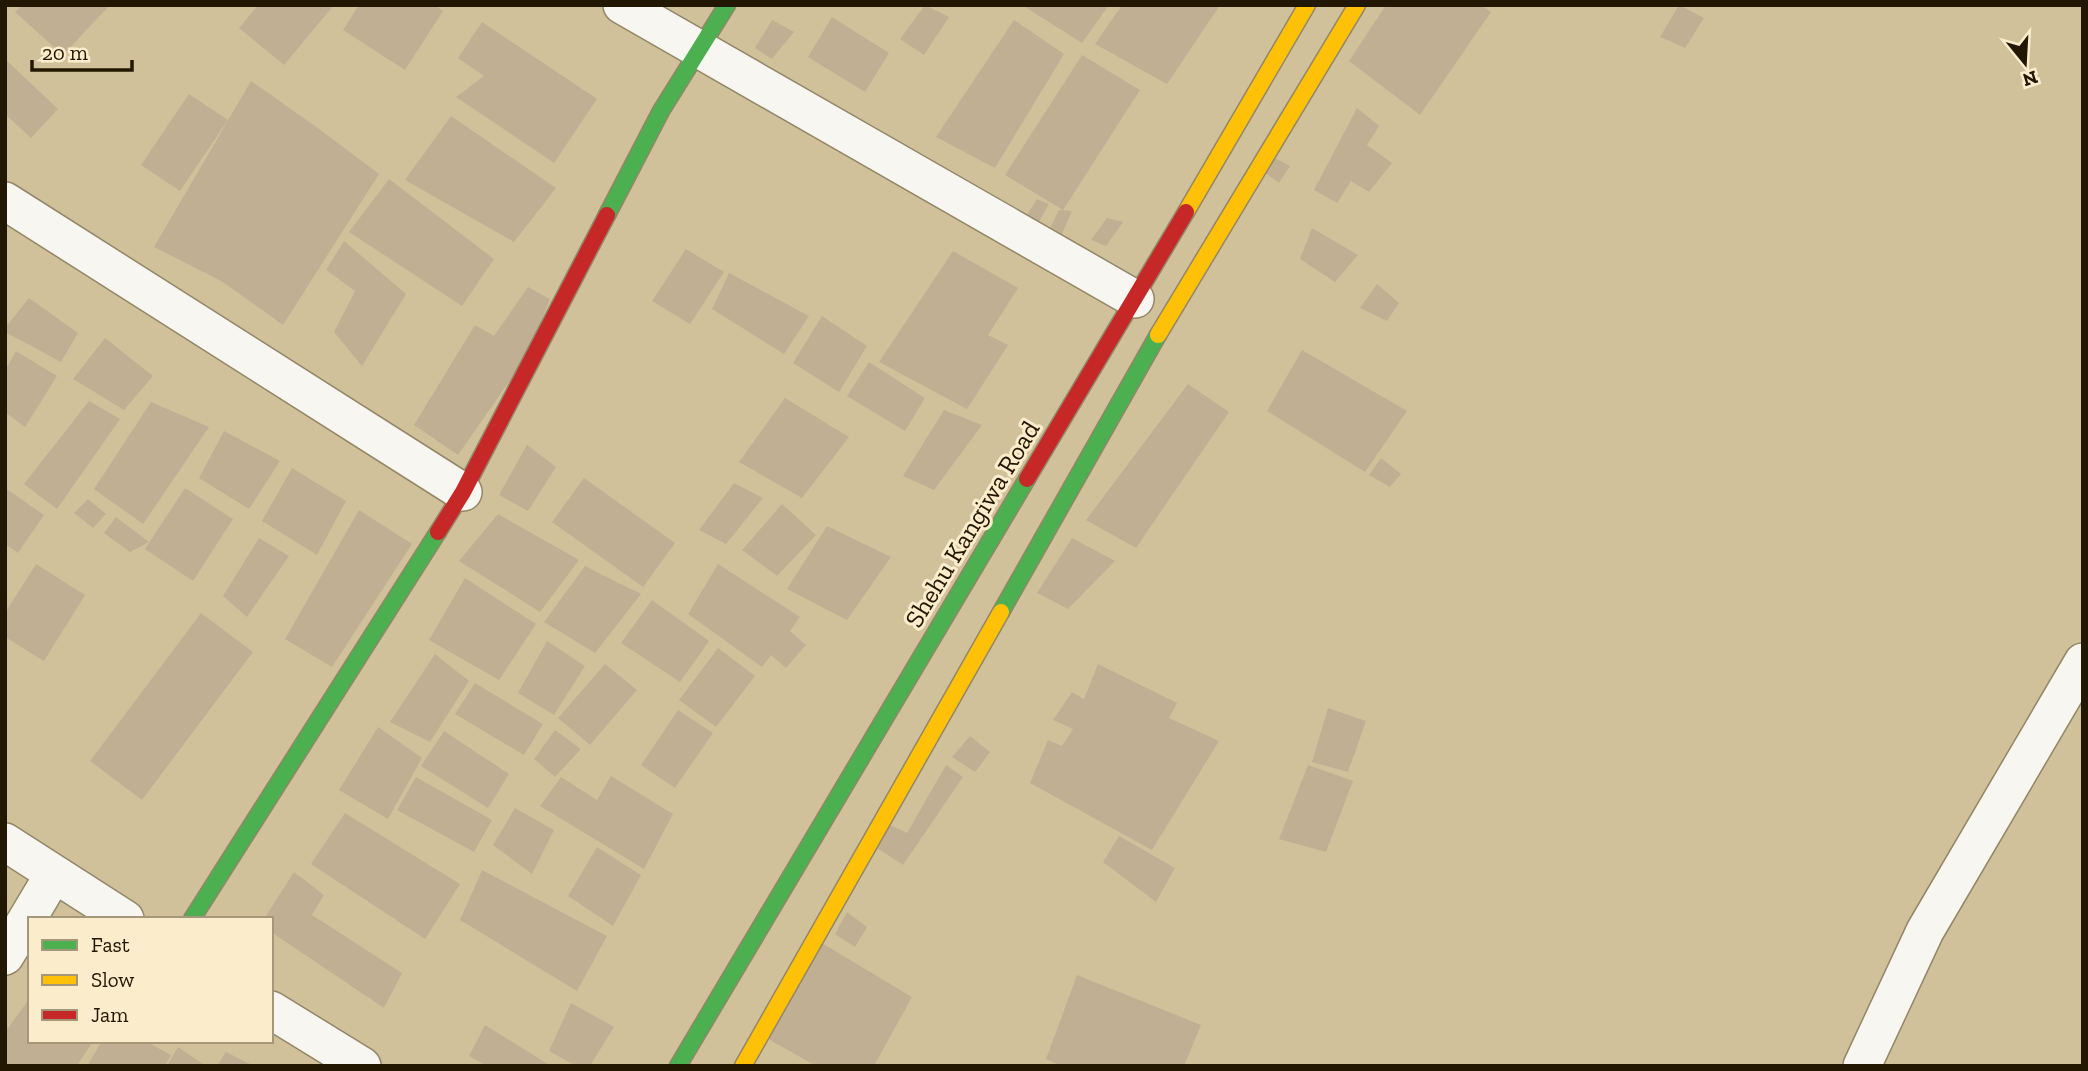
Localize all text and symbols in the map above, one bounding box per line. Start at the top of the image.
scale bar [32,28,131,72]
north arrow [1990,28,2060,98]
text: 20 m [42,40,88,65]
text: N [2020,66,2041,92]
street label: Shehu Kangiwa Road [898,415,1046,633]
legend [28,917,273,1043]
text: Fast [91,932,130,957]
text: Slow [91,967,134,992]
text: Jam [91,1002,128,1027]

